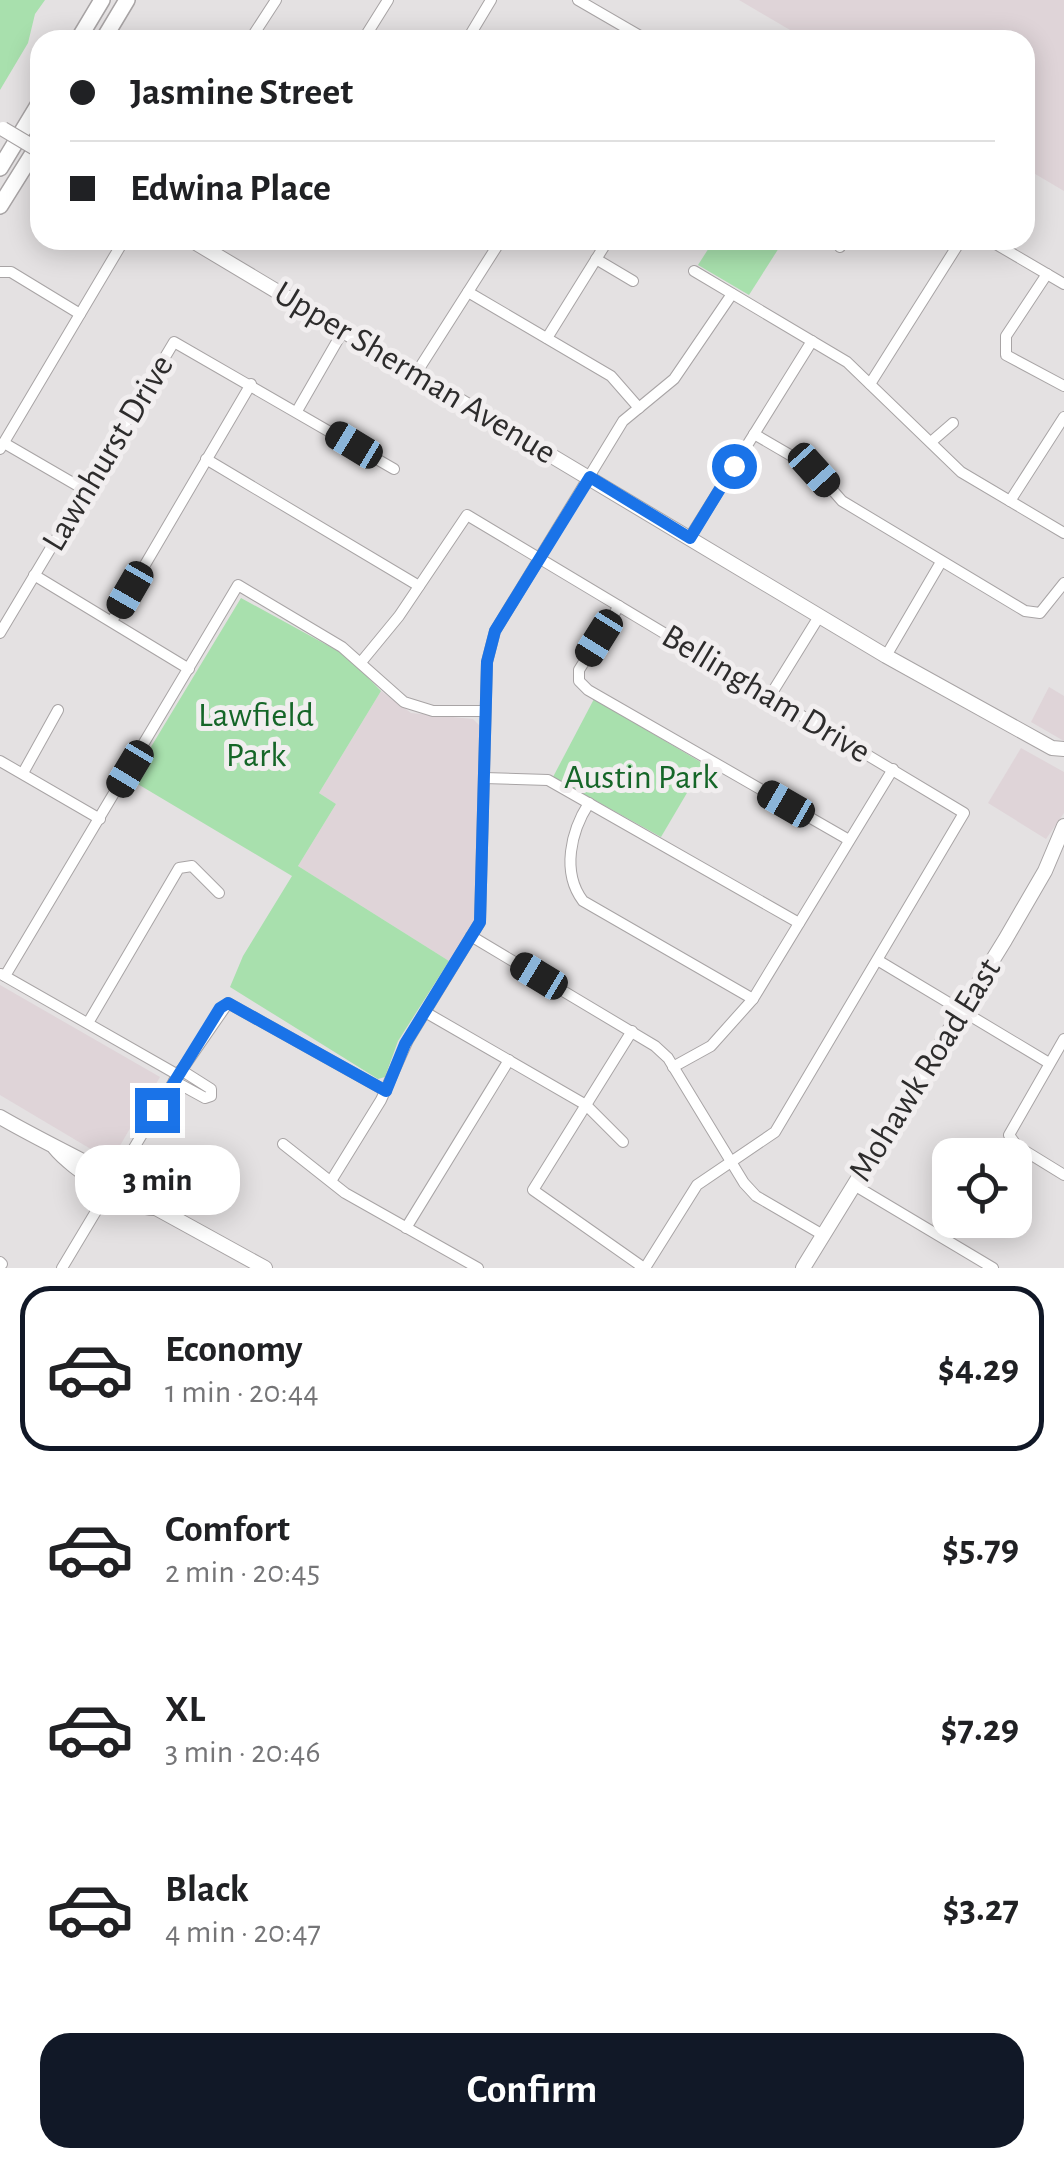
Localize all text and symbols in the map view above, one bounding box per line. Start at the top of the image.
text: Jasmine Street [130,74,353,112]
text: Edwina Place [130,170,331,208]
street label: Upper Sherman Avenue [268,275,562,471]
street label: Lawnhurst Drive [36,349,180,557]
car [321,417,387,473]
car [783,438,845,502]
route start [712,444,757,489]
car [102,557,158,623]
car [570,605,628,671]
street label: Bellingham Drive [656,618,876,770]
park label: Lawfield Park [198,698,314,773]
car [102,736,158,802]
park label: Austin Park [564,760,718,795]
car [753,776,819,832]
car [506,948,572,1004]
street label: Mohawk Road East [843,953,1007,1187]
route end [135,1088,180,1133]
map controls [932,1138,1032,1238]
button: locate [932,1138,1032,1238]
callout: 3 min [74,1145,240,1215]
text: 3 min [123,1164,192,1196]
icon: car [45,1324,135,1414]
text: Economy [165,1331,303,1369]
text: $4.29 [938,1350,1019,1388]
text: 1 min · 20:44 [165,1376,319,1408]
icon: car [45,1504,135,1594]
text: Comfort [165,1511,290,1549]
text: $5.79 [942,1530,1019,1568]
text: 2 min · 20:45 [165,1556,320,1588]
icon: car [45,1684,135,1774]
text: XL [165,1691,205,1729]
text: $7.29 [941,1710,1019,1748]
text: 3 min · 20:46 [165,1736,320,1768]
icon: car [45,1864,135,1954]
text: Black [165,1871,249,1909]
text: $3.27 [943,1890,1019,1928]
text: 4 min · 20:47 [165,1916,321,1948]
button: Confirm [40,2033,1024,2148]

